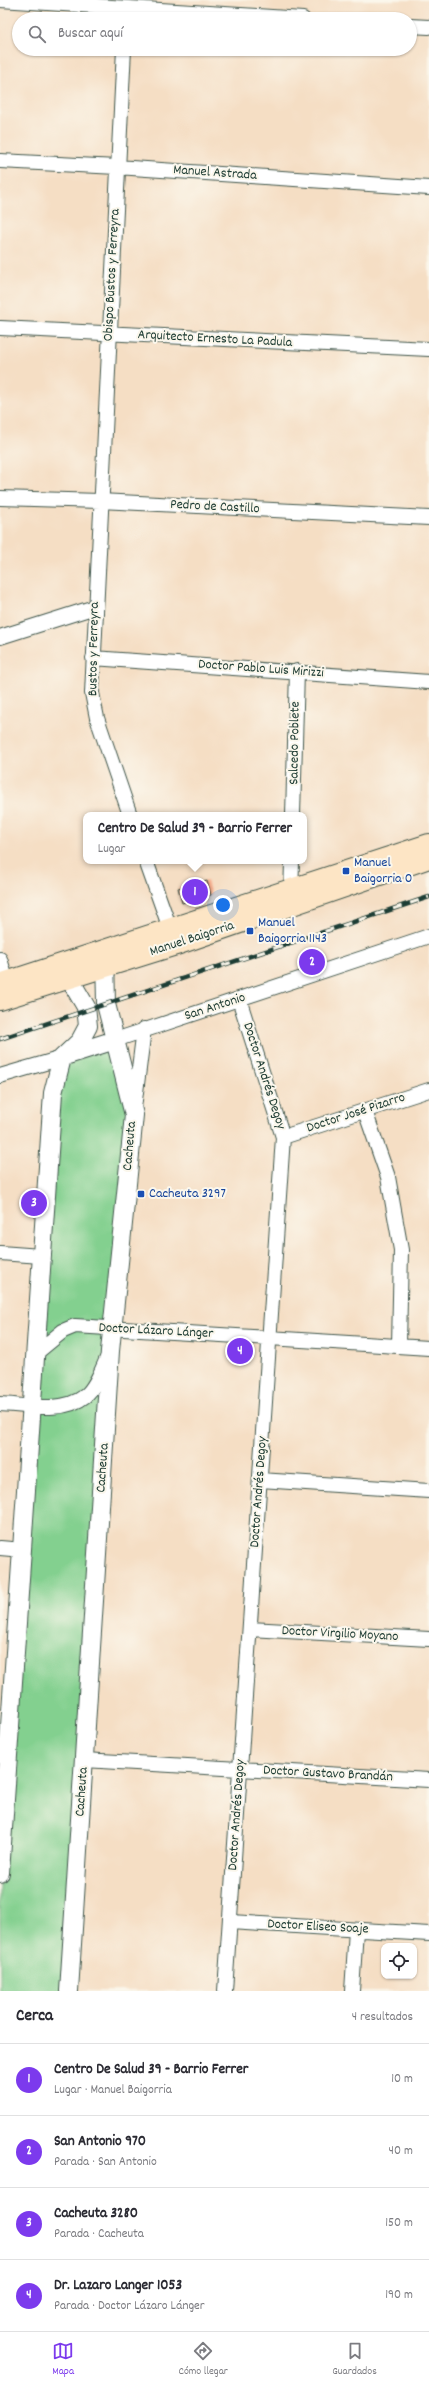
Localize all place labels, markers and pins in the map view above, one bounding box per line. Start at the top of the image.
place label: Manuel Baigorria 0 [354,853,412,889]
marker: Manuel Baigorria 0 [341,866,351,876]
pin: 1 [182,877,208,907]
place label: Manuel Baigorria 1143 [258,913,327,949]
marker: Manuel Baigorria 1143 [245,926,255,936]
pin: 2 [299,947,325,977]
place label: Cacheuta 3297 [149,1184,226,1204]
pin: 3 [21,1188,47,1218]
marker: Cacheuta 3297 [136,1189,146,1199]
pin: 4 [227,1336,253,1366]

